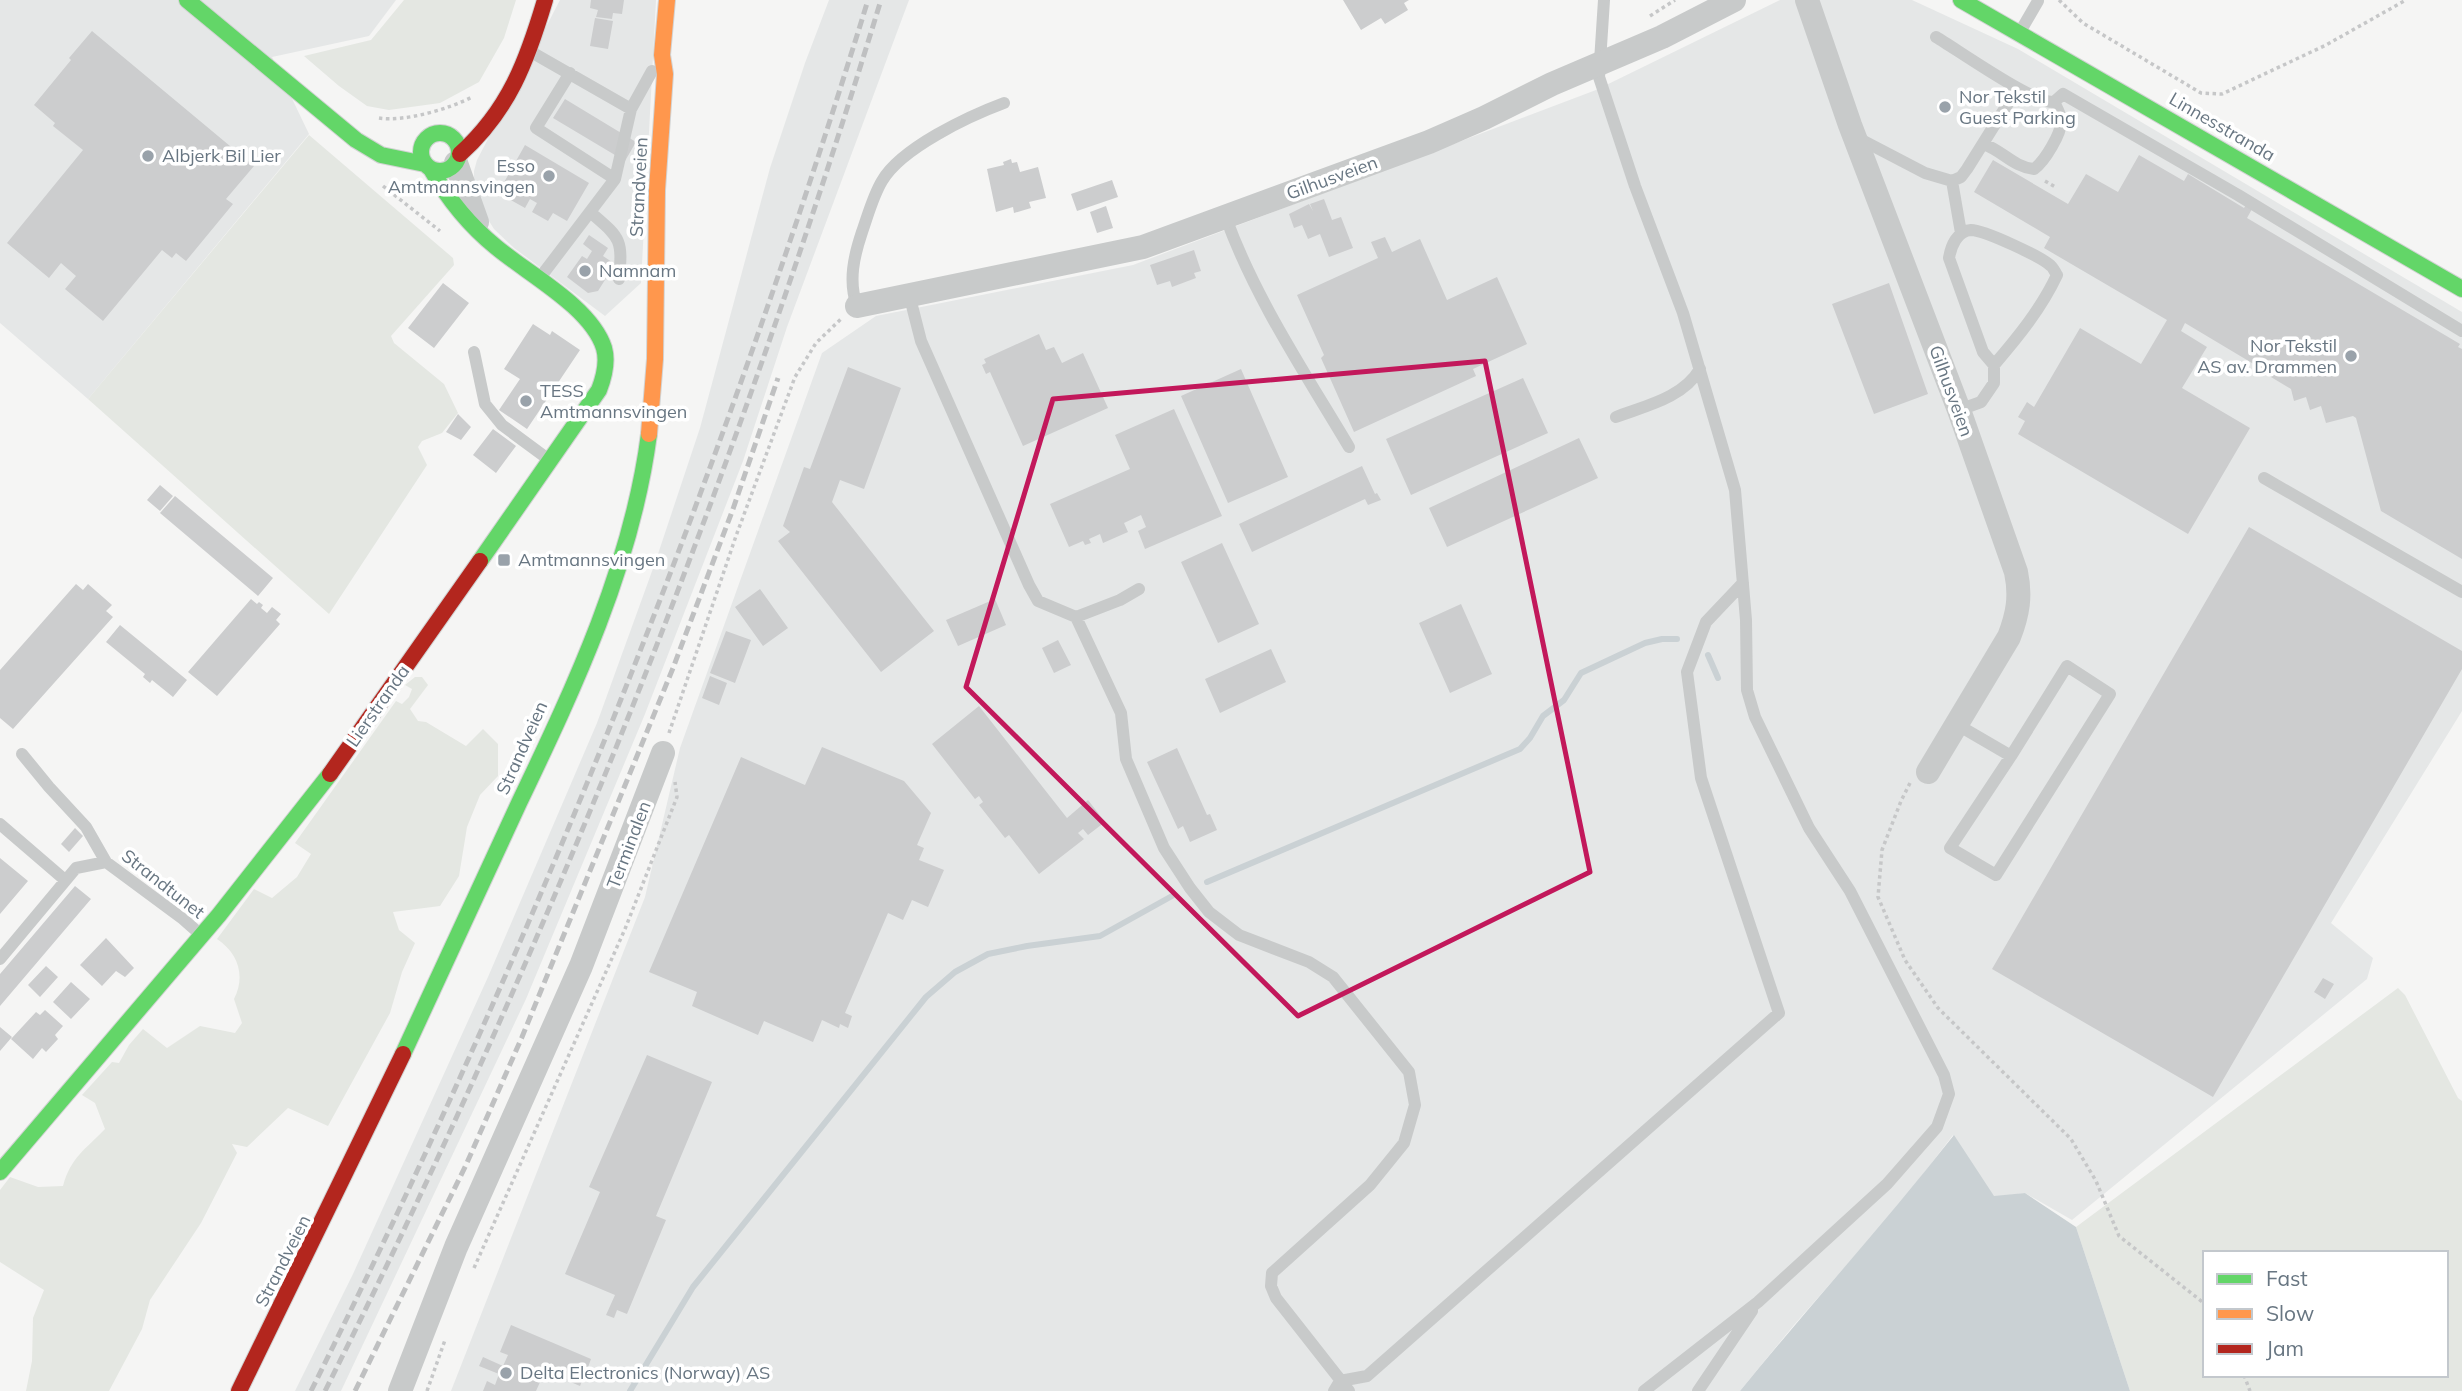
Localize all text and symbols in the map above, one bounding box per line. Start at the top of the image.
place label: Nor Tekstil Guest Parking [1959,85,2076,129]
street label: Linnesstranda [2165,87,2279,166]
marker: Nor Tekstil Guest Parking [1937,99,1953,115]
street label: Strandveien [624,136,653,237]
place label: Albjerk Bil Lier [162,144,281,167]
marker: Albjerk Bil Lier [140,148,156,164]
street label: Gilhusveien [1283,150,1381,205]
place label: Esso Amtmannsvingen [388,154,535,198]
marker: Esso Amtmannsvingen [541,168,557,184]
place label: Namnam [599,259,676,282]
marker: Namnam [577,263,593,279]
place label: Nor Tekstil AS av. Drammen [2197,334,2337,378]
street label: Gilhusveien [1924,342,1979,440]
marker: Nor Tekstil AS av. Drammen [2343,348,2359,364]
place label: TESS Amtmannsvingen [540,379,687,423]
marker: TESS Amtmannsvingen [518,393,534,409]
place label: Amtmannsvingen [518,548,665,571]
marker: Amtmannsvingen [496,552,512,568]
street label: Lierstranda [341,660,414,751]
street label: Strandveien [491,697,552,798]
street label: Terminalen [601,798,656,892]
street label: Strandtunet [117,844,210,923]
street label: Strandveien [250,1211,315,1311]
legend [2203,1251,2448,1377]
text: Fast [2266,1265,2308,1291]
text: Slow [2266,1300,2314,1326]
text: Jam [2266,1335,2304,1361]
place label: Delta Electronics (Norway) AS [520,1361,770,1384]
marker: Delta Electronics (Norway) AS [498,1365,514,1381]

